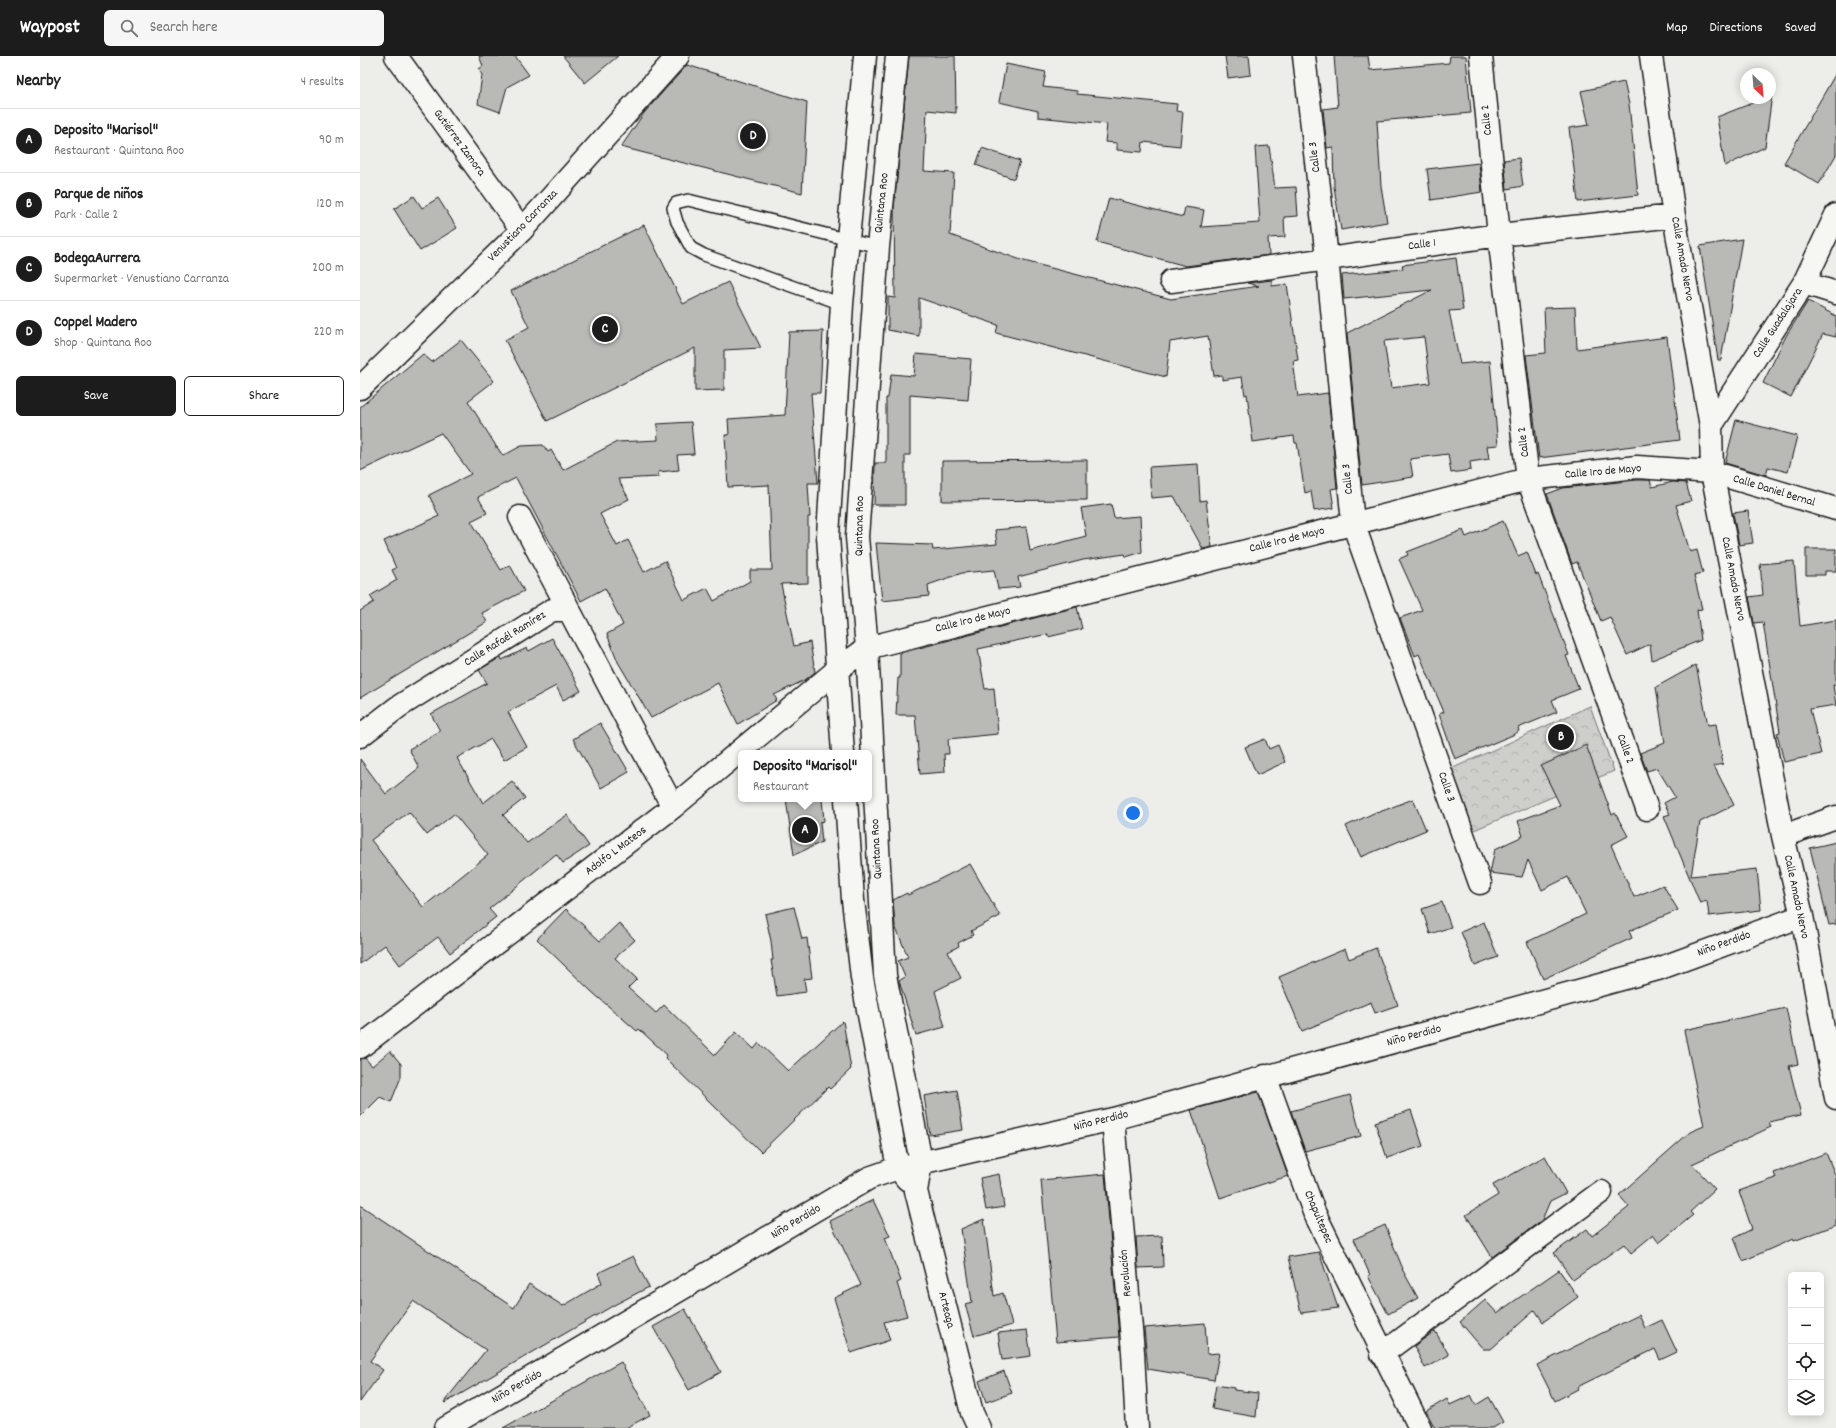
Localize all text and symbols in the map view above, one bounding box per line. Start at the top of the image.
search box [104,10,384,46]
text: Waypost [20,15,80,42]
icon: search [118,17,140,39]
text: Search here [150,17,218,39]
text: Map [1666,18,1688,38]
text: Directions [1710,18,1763,38]
text: Saved [1785,18,1816,38]
north arrow [1740,68,1776,104]
text: Nearby [16,70,60,94]
text: 4 results [301,73,344,92]
street label: Calle 2 [1477,104,1497,136]
street label: Gutiérrez Zamora [429,106,489,180]
text: Deposito "Marisol" [54,120,158,142]
pin: D [740,121,766,151]
text: A [25,131,33,150]
text: 90 m [319,131,344,150]
street label: Calle 3 [1305,141,1325,173]
text: Restaurant · Quintana Roo [54,142,184,161]
street label: Quintana Roo [870,172,894,234]
text: Parque de niños [54,184,143,206]
street label: Venustiano Carranza [484,186,562,266]
text: B [26,195,32,214]
text: 120 m [316,195,344,214]
text: Park · Calle 2 [54,206,118,225]
street label: Calle Amado Nervo [1666,215,1698,303]
street label: Calle 1 [1407,235,1437,255]
text: BodegaAurrera [54,248,140,270]
text: C [26,259,32,278]
text: 200 m [312,259,344,278]
text: Supermarket · Venustiano Carranza [54,270,229,289]
street label: Calle Guadalajara [1749,284,1807,361]
text: Coppel Madero [54,312,137,334]
pin: C [592,314,618,344]
text: D [26,323,32,342]
text: 220 m [314,323,344,342]
text: Shop · Quintana Roo [54,334,152,353]
button: Save [16,376,176,416]
button: Share [184,376,344,416]
street label: Calle 2 [1514,426,1534,458]
street label: Calle 1ro de Mayo [1564,460,1642,484]
street label: Calle 3 [1338,463,1358,495]
street label: Calle Daniel Bernal [1731,470,1817,512]
street label: Quintana Roo [851,496,869,556]
street label: Calle 1ro de Mayo [1248,522,1326,558]
street label: Calle Amado Nervo [1717,535,1749,623]
street label: Calle 1ro de Mayo [934,602,1012,638]
street label: Calle Rafaél Ramírez [461,607,550,671]
pin: B [1548,722,1574,752]
street label: Calle 2 [1612,732,1638,766]
popup [738,750,872,802]
text: Deposito "Marisol" [753,756,857,778]
street label: Calle 3 [1433,770,1459,804]
text: Restaurant [753,778,809,797]
your location [1123,803,1143,823]
pin: A [792,815,818,845]
street label: Quintana Roo [867,818,887,880]
street label: Adolfo L Mateos [582,822,650,880]
street label: Calle Amado Nervo [1779,853,1813,941]
street label: Niño Perdido [1695,926,1753,962]
street label: Niño Perdido [1385,1021,1443,1051]
street label: Niño Perdido [1072,1106,1130,1136]
street label: Chapultepec [1299,1188,1337,1246]
street label: Niño Perdido [768,1200,824,1244]
street label: Revolución [1115,1248,1137,1297]
map controls [1788,1272,1824,1416]
button: + [1788,1272,1824,1308]
street label: Arteaga [933,1290,959,1330]
button: − [1788,1308,1824,1344]
button: locate [1788,1344,1824,1380]
street label: Niño Perdido [489,1366,545,1408]
button: layers [1788,1380,1824,1416]

